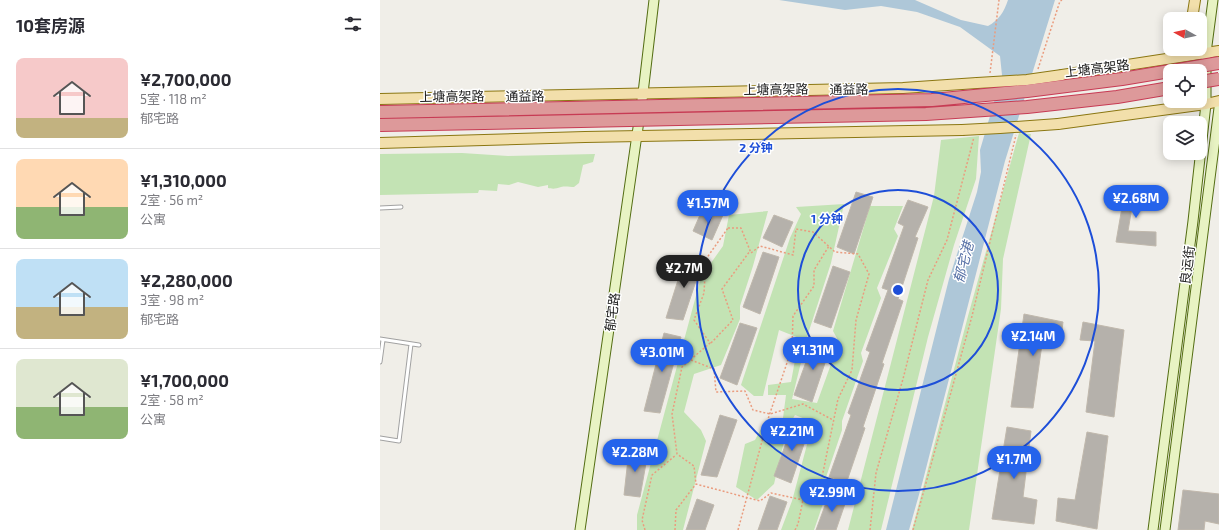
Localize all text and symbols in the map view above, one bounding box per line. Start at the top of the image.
north arrow [1163,12,1207,56]
map controls [1163,12,1207,160]
icon: filters [342,13,364,35]
text: 10套房源 [16,15,85,35]
street label: 上塘高架路 [1064,56,1130,80]
button: locate [1163,64,1207,108]
text: ¥2,700,000 [140,69,231,89]
icon: home [48,74,96,122]
street label: 上塘高架路 [743,80,809,98]
street label: 通益路 [829,81,869,97]
street label: 上塘高架路 [419,87,485,105]
street label: 通益路 [505,88,545,104]
text: 5室 · 118 m² [140,91,207,107]
text: 郁宅路 [140,110,179,126]
button: layers [1163,116,1207,160]
text: 2 分钟 [739,140,773,154]
text: ¥1,310,000 [140,170,227,190]
icon: home [48,175,96,223]
pin: ¥2.68M [1103,185,1169,219]
pin: ¥1.57M [675,190,741,224]
text: ¥2.68M [1112,190,1160,206]
text: 2室 · 56 m² [140,192,203,208]
text: ¥1.57M [686,195,730,211]
text: 公寓 [140,211,166,227]
text: 1 分钟 [811,211,843,225]
water label: 郁宅港 [949,238,977,284]
street label: 良运街 [1177,245,1197,285]
pin: ¥2.7M [656,255,712,289]
text: ¥2.7M [665,260,703,276]
text: ¥2,280,000 [140,270,233,290]
icon: home [48,275,96,323]
centre of rings [891,283,905,297]
text: 3室 · 98 m² [140,292,204,308]
street label: 郁宅路 [601,292,623,332]
text: 郁宅路 [140,311,179,327]
pin: ¥2.14M [1000,323,1066,357]
text: ¥2.14M [1011,328,1055,344]
pin: ¥1.31M [780,337,846,371]
pin: ¥3.01M [629,339,695,373]
text: ¥1.31M [792,342,834,358]
text: ¥3.01M [640,344,684,360]
text: ¥1,700,000 [140,370,229,390]
icon: home [48,375,96,423]
text: 2室 · 58 m² [140,392,204,408]
text: 公寓 [140,411,166,427]
pin: ¥2.21M [759,418,825,452]
text: ¥2.21M [770,423,814,439]
pin: ¥2.28M [602,439,668,473]
text: ¥2.28M [612,444,658,460]
pin: ¥1.7M [986,446,1042,480]
text: ¥1.7M [996,451,1032,467]
pin: ¥2.99M [799,479,865,513]
text: ¥2.99M [809,484,855,500]

